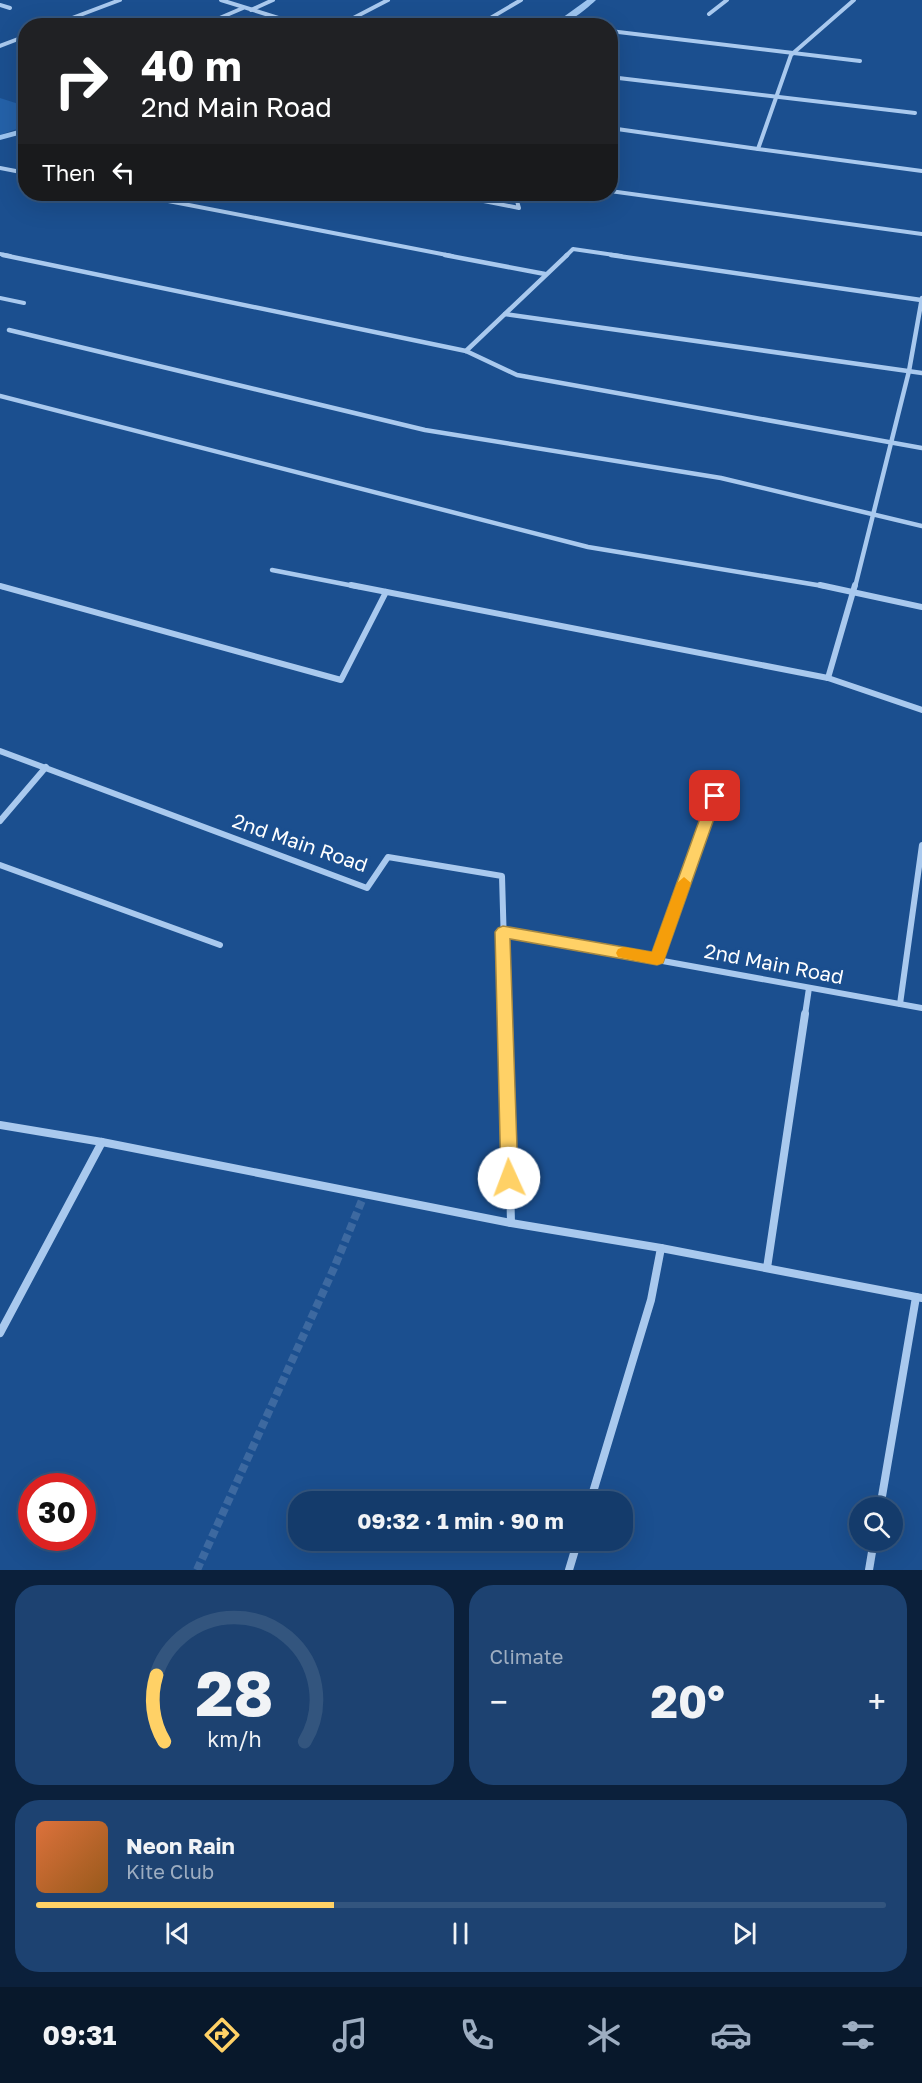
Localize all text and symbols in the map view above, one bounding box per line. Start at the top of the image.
text: 40 m [141,40,242,90]
icon: right [42,42,120,120]
text: 2nd Main Road [141,91,332,123]
icon: left [107,156,140,189]
text: Then [42,159,95,186]
pin [689,770,740,821]
icon: arrive [698,779,731,812]
street label: 2nd Main Road [230,808,371,876]
street label: 2nd Main Road [703,938,846,988]
position arrow [477,1146,541,1210]
speed limit sign: 30 [18,1473,96,1551]
map controls [849,1497,903,1551]
button: search [849,1497,903,1551]
text: 09:32 · 1 min · 90 m [357,1507,564,1534]
text: Climate [490,1644,563,1668]
text: 28 [195,1655,273,1730]
text: 20° [651,1674,725,1728]
text: − [490,1682,508,1721]
text: + [868,1682,886,1721]
text: km/h [207,1726,262,1752]
text: Neon Rain [126,1832,235,1859]
text: Kite Club [126,1859,214,1883]
icon: previous [161,1917,194,1950]
icon: pause [444,1917,477,1950]
icon: next [728,1917,761,1950]
icon: directions [201,2014,243,2056]
icon: music [329,2014,371,2056]
icon: phone [456,2014,498,2056]
icon: climate [583,2014,625,2056]
icon: car [710,2014,752,2056]
icon: filters [837,2014,879,2056]
text: 09:31 [43,2019,116,2051]

